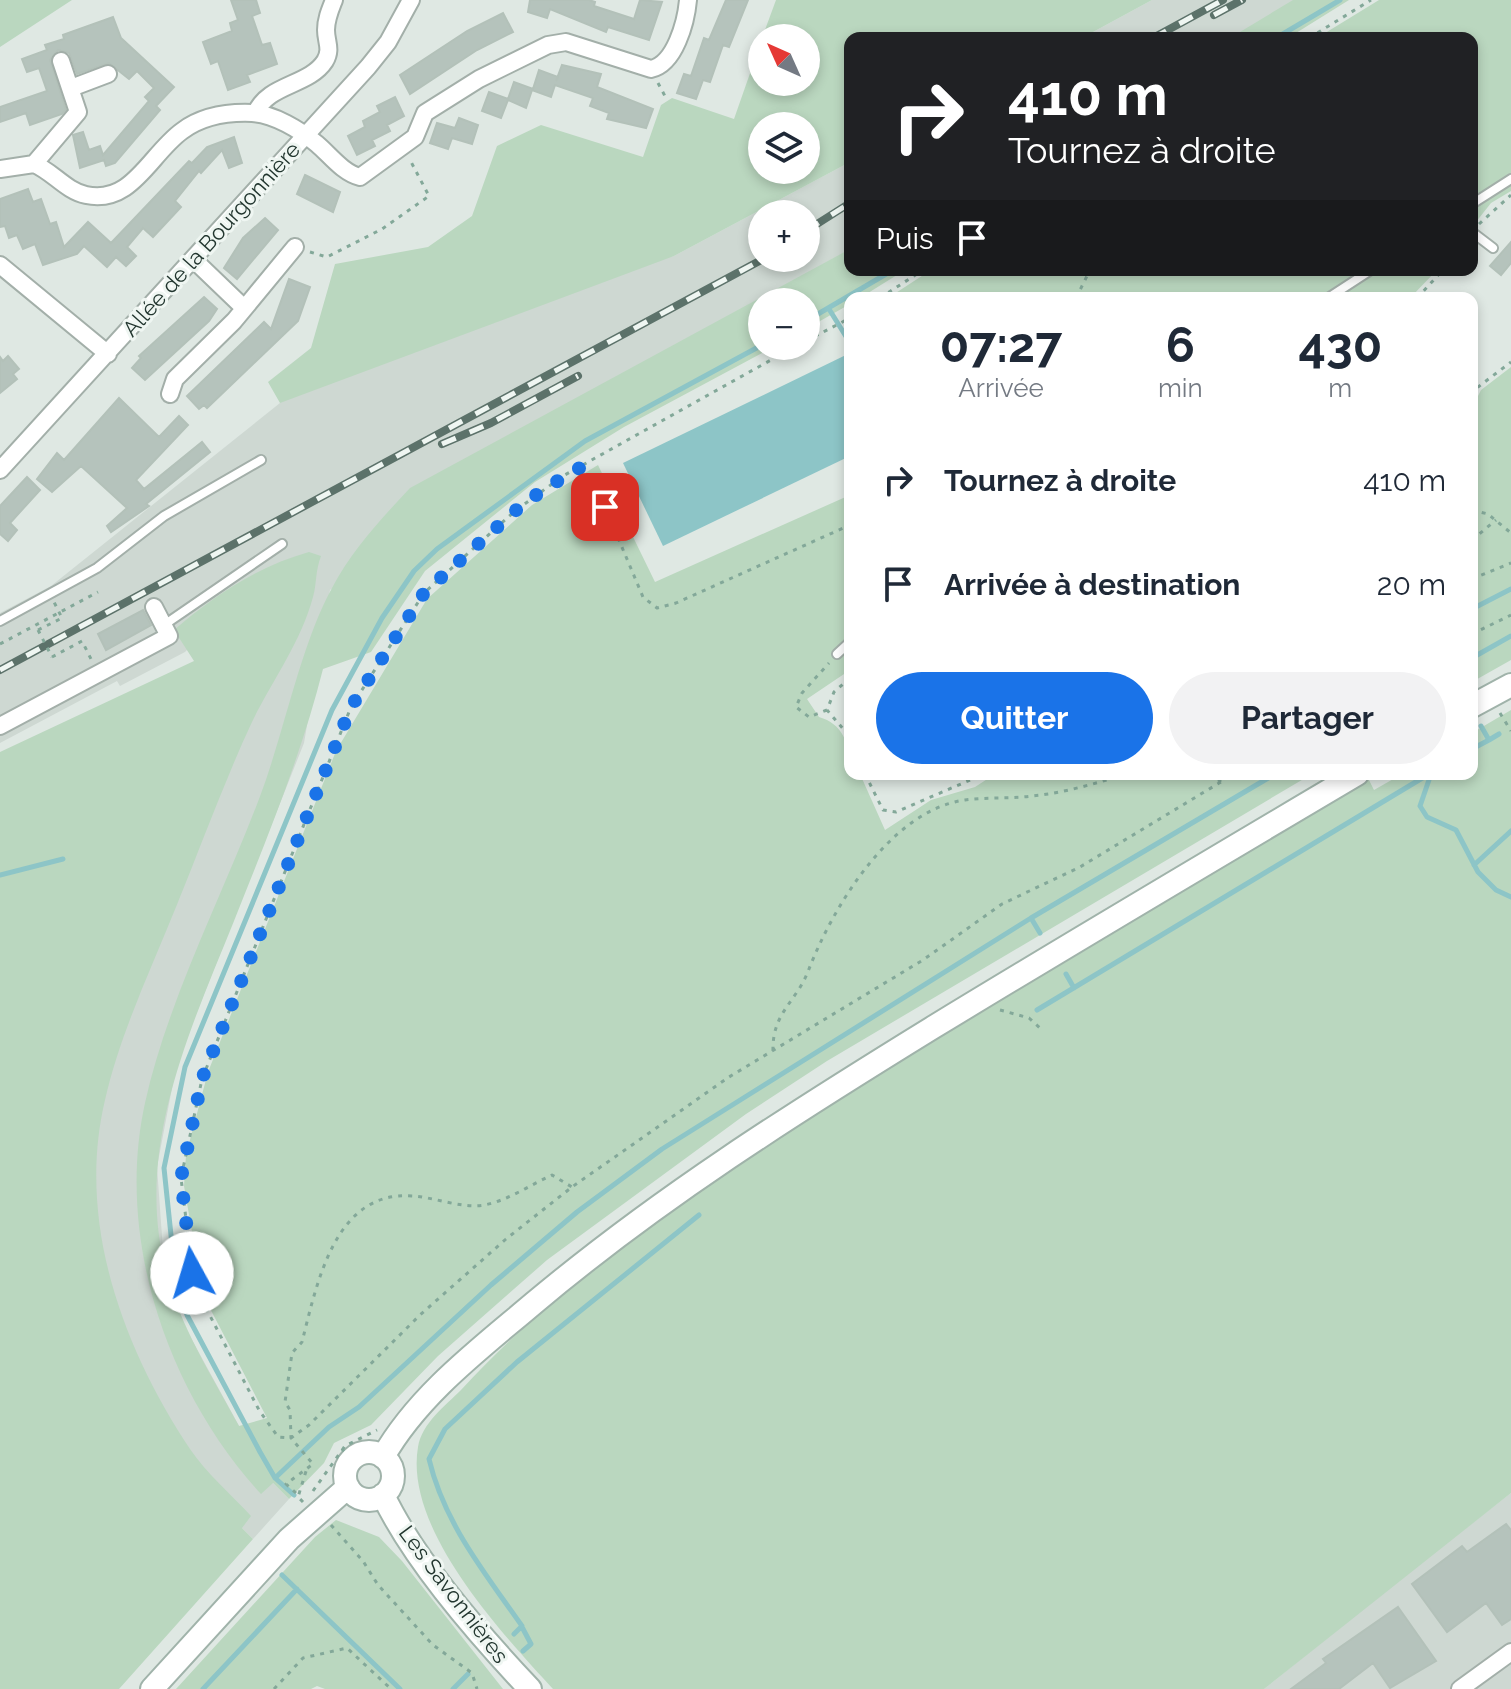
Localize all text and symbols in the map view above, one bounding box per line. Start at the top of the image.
north arrow [748,24,820,96]
map controls [748,24,820,360]
text: 410 m [1008,62,1168,128]
icon: right [876,64,980,168]
button: layers [748,112,820,184]
text: Tournez à droite [1008,129,1276,171]
street label: Allée de la Bourgonnière [117,136,305,342]
button: + [748,200,820,272]
icon: arrive [950,216,994,260]
text: Puis [876,221,934,256]
button: − [748,288,820,360]
text: 07:27 [940,317,1062,373]
text: 6 [1166,317,1195,373]
text: 430 [1298,317,1382,373]
text: Arrivée [958,373,1044,403]
text: min [1158,373,1203,403]
text: m [1328,373,1352,403]
icon: right [876,458,920,502]
text: Tournez à droite [944,463,1176,498]
text: 410 m [1363,463,1446,498]
pin [571,473,639,541]
icon: arrive [583,485,627,529]
icon: arrive [876,562,920,606]
text: Arrivée à destination [944,567,1240,602]
text: 20 m [1377,567,1446,602]
button: Quitter [876,672,1153,764]
button: Partager [1169,672,1446,764]
position arrow [150,1231,234,1315]
street label: Les Savonnières [394,1520,514,1668]

